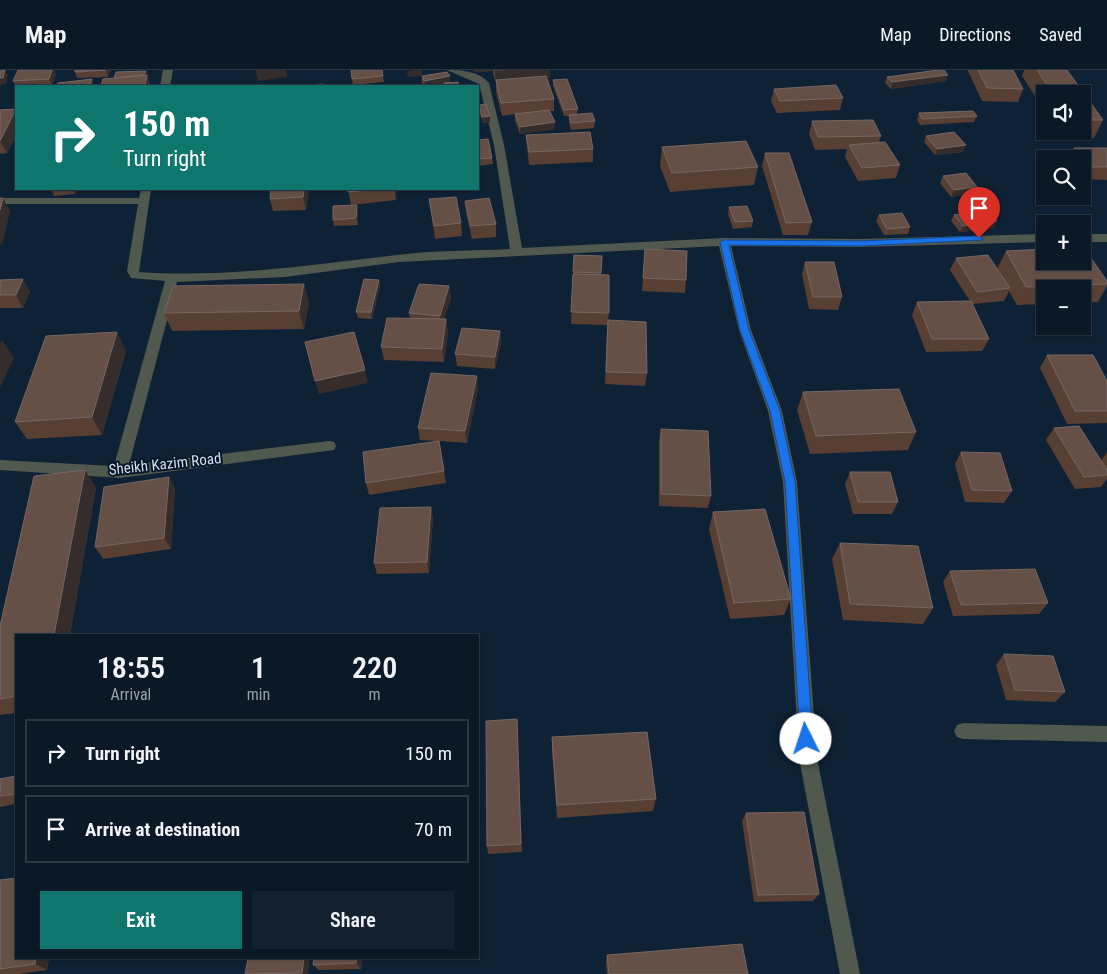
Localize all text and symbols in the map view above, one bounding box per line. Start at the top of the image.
text: Map [25,21,66,49]
text: Map [880,24,911,45]
text: Directions [939,24,1011,45]
text: Saved [1039,24,1082,45]
map controls [1036,85,1091,335]
button: sound [1036,85,1091,140]
text: 150 m [123,104,210,145]
icon: right [40,105,105,170]
text: Turn right [123,146,206,171]
button: search [1036,150,1091,205]
pin [958,187,1000,238]
icon: arrive [965,194,993,222]
button: + [1036,215,1091,270]
button: − [1036,280,1091,335]
street label: Sheikh Kazim Road [108,449,222,479]
text: 18:55 [97,650,165,685]
text: 1 [251,650,266,685]
text: 220 [352,650,397,685]
text: Arrival [111,685,151,704]
text: min [247,685,270,704]
text: m [369,685,381,704]
position arrow [779,712,831,764]
icon: right [42,739,70,767]
text: Turn right [85,742,160,765]
text: 150 m [405,742,452,765]
icon: arrive [42,815,70,843]
text: Arrive at destination [85,818,240,841]
text: 70 m [415,818,452,841]
button: Exit [40,891,242,949]
button: Share [252,891,454,949]

